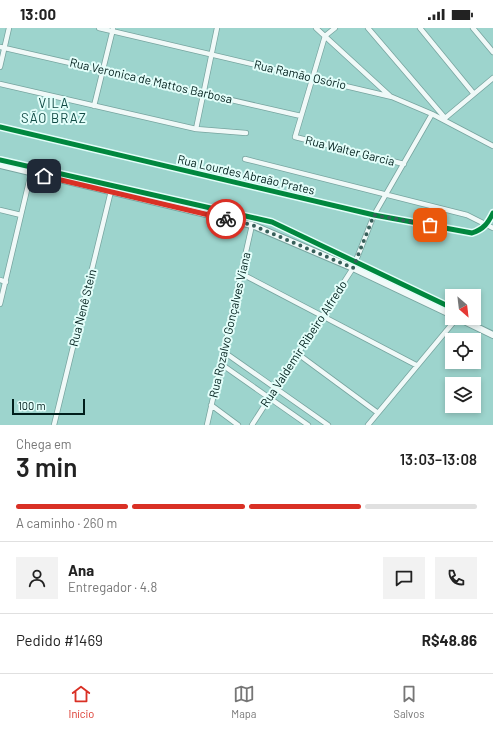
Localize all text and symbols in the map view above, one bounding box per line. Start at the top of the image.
text: 13:00 [20,5,56,23]
street label: Rua Veronica de Mattos Barbosa [69,54,234,106]
street label: Rua Ramão Osório [253,57,348,91]
district label: VILA SÃO BRAZ [21,95,87,126]
street label: Rua Walter Garcia [304,132,396,168]
street label: Rua Lourdes Abraão Prates [176,151,316,197]
pin [27,159,61,193]
icon: home [33,165,55,187]
courier [206,199,246,239]
icon: bike [215,208,237,230]
pin [413,208,447,242]
icon: bag [419,214,441,236]
street label: Rua Rozalvo Gonçalves Viana [205,251,253,399]
street label: Rua Nenê Stein [66,268,98,348]
street label: Rua Valdemir Ribeiro Alfredo [257,278,349,409]
north arrow [445,289,481,325]
map controls [445,289,481,413]
button: locate [445,333,481,369]
button: layers [445,377,481,413]
scale bar [12,397,85,416]
text: 100 m [18,399,46,412]
text: Chega em [16,436,72,452]
text: 13:03–13:08 [400,450,477,468]
text: 3 min [16,451,77,482]
text: A caminho · 260 m [16,515,117,531]
button: person [16,557,58,599]
button: chat [383,557,425,599]
button: phone [435,557,477,599]
text: Ana [68,561,94,579]
text: Entregador · 4.8 [68,579,157,595]
text: Pedido #1469 [16,631,103,649]
text: R$48.86 [422,631,477,649]
tab: Início [69,683,94,720]
tab: Mapa [231,683,256,720]
tab: Salvos [394,683,424,720]

